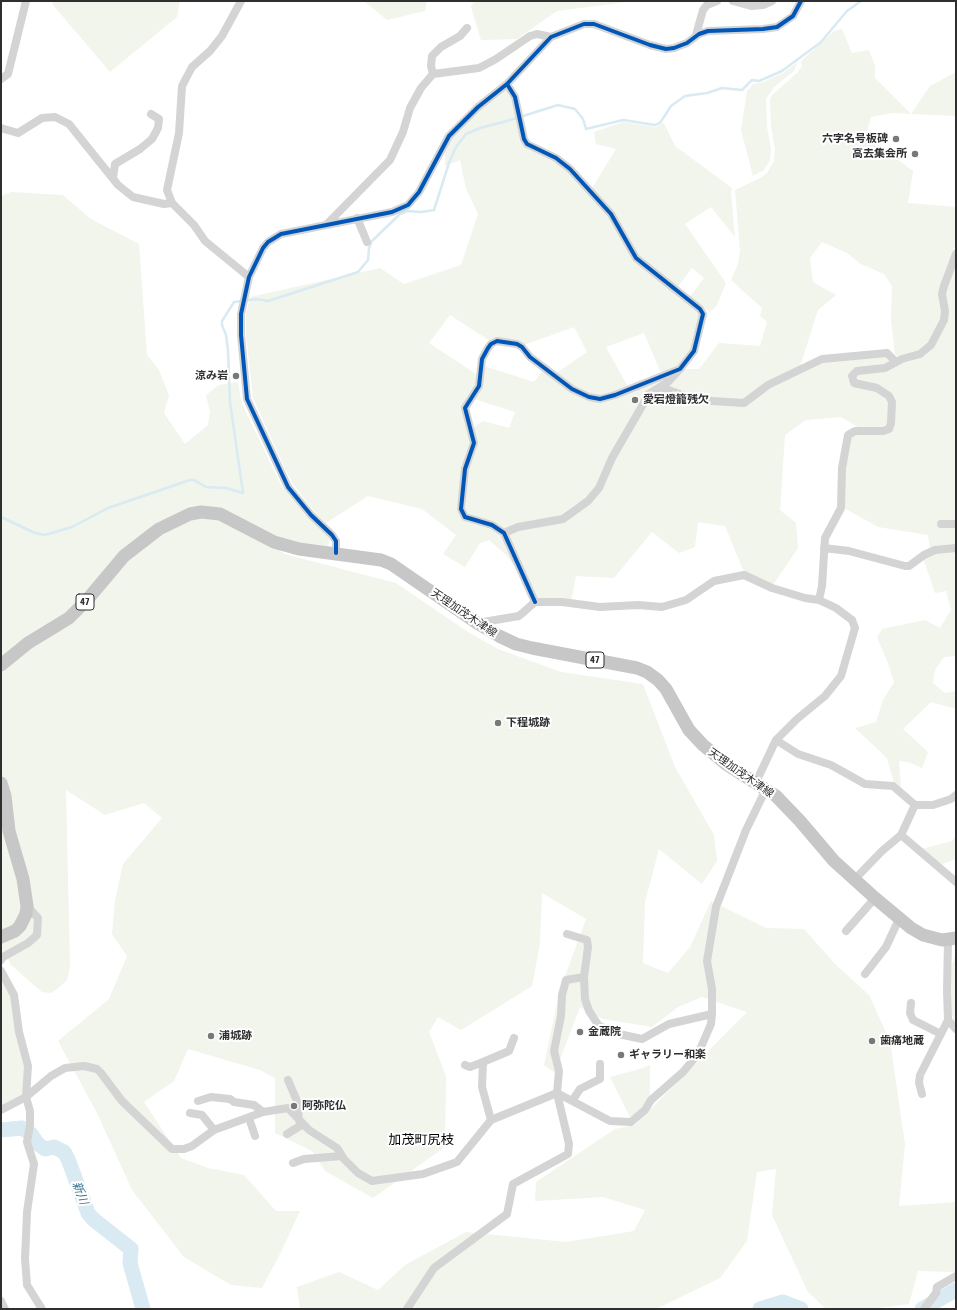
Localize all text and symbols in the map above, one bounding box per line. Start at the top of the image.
place label: 六字名号板碑 [822,132,888,146]
marker: 六字名号板碑 [891,134,901,144]
place label: 高去集会所 [852,147,907,161]
marker: 高去集会所 [910,149,920,159]
place label: 涼み岩 [195,369,228,383]
marker: 涼み岩 [231,371,241,381]
place label: 愛宕燈籠残欠 [643,393,709,407]
marker: 愛宕燈籠残欠 [630,395,640,405]
street label: 天理加茂木津線 [428,586,500,640]
road number: 47 [76,594,94,610]
road number: 47 [586,652,604,668]
place label: 下程城跡 [506,716,550,730]
marker: 下程城跡 [493,718,503,728]
street label: 天理加茂木津線 [706,746,776,800]
place label: 金蔵院 [588,1025,621,1039]
marker: 金蔵院 [575,1027,585,1037]
place label: 浦城跡 [219,1029,252,1043]
marker: 浦城跡 [206,1031,216,1041]
place label: 歯痛地蔵 [880,1034,924,1048]
marker: 歯痛地蔵 [867,1036,877,1046]
place label: ギャラリー和楽 [629,1048,706,1062]
marker: ギャラリー和楽 [616,1050,626,1060]
place label: 阿弥陀仏 [302,1099,346,1113]
marker: 阿弥陀仏 [289,1101,299,1111]
district label: 加茂町尻枝 [389,1132,453,1148]
water label: 新川 [69,1179,91,1207]

